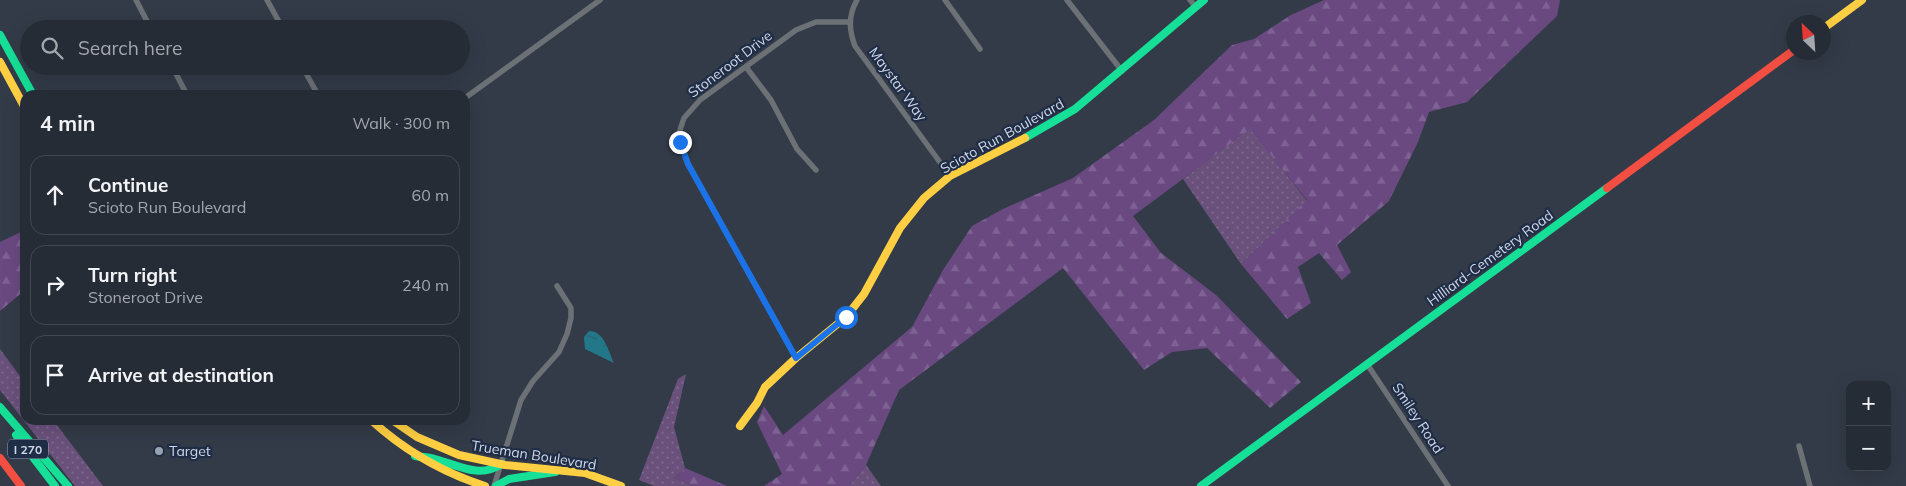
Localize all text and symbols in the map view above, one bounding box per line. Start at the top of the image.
north arrow [1786,15,1831,60]
search box [20,20,470,75]
street label: Stoneroot Drive [684,27,776,101]
icon: search [38,34,66,62]
text: Search here [78,36,182,60]
street label: Maystar Way [865,43,931,125]
street label: Scioto Run Boulevard [937,95,1067,177]
text: 4 min [40,110,95,136]
text: Walk · 300 m [352,113,450,133]
route end [669,131,692,154]
text: Continue [88,173,168,197]
icon: ahead [41,181,69,209]
text: 60 m [412,185,449,205]
text: Scioto Run Boulevard [88,197,246,217]
street label: Hilliard-Cemetery Road [1423,206,1557,310]
text: Turn right [88,263,177,287]
icon: right [41,271,69,299]
text: 240 m [402,275,449,295]
text: Stoneroot Drive [88,287,203,307]
route start [835,306,858,329]
icon: arrive [41,361,69,389]
text: Arrive at destination [88,363,274,387]
street label: Smiley Road [1388,379,1448,457]
map controls [1846,381,1891,471]
button: + [1846,381,1891,426]
button: − [1846,426,1891,471]
street label: Trueman Boulevard [470,436,598,474]
road number: I 270 [8,439,48,458]
place label: Target [169,442,211,460]
marker: Target [153,445,165,457]

